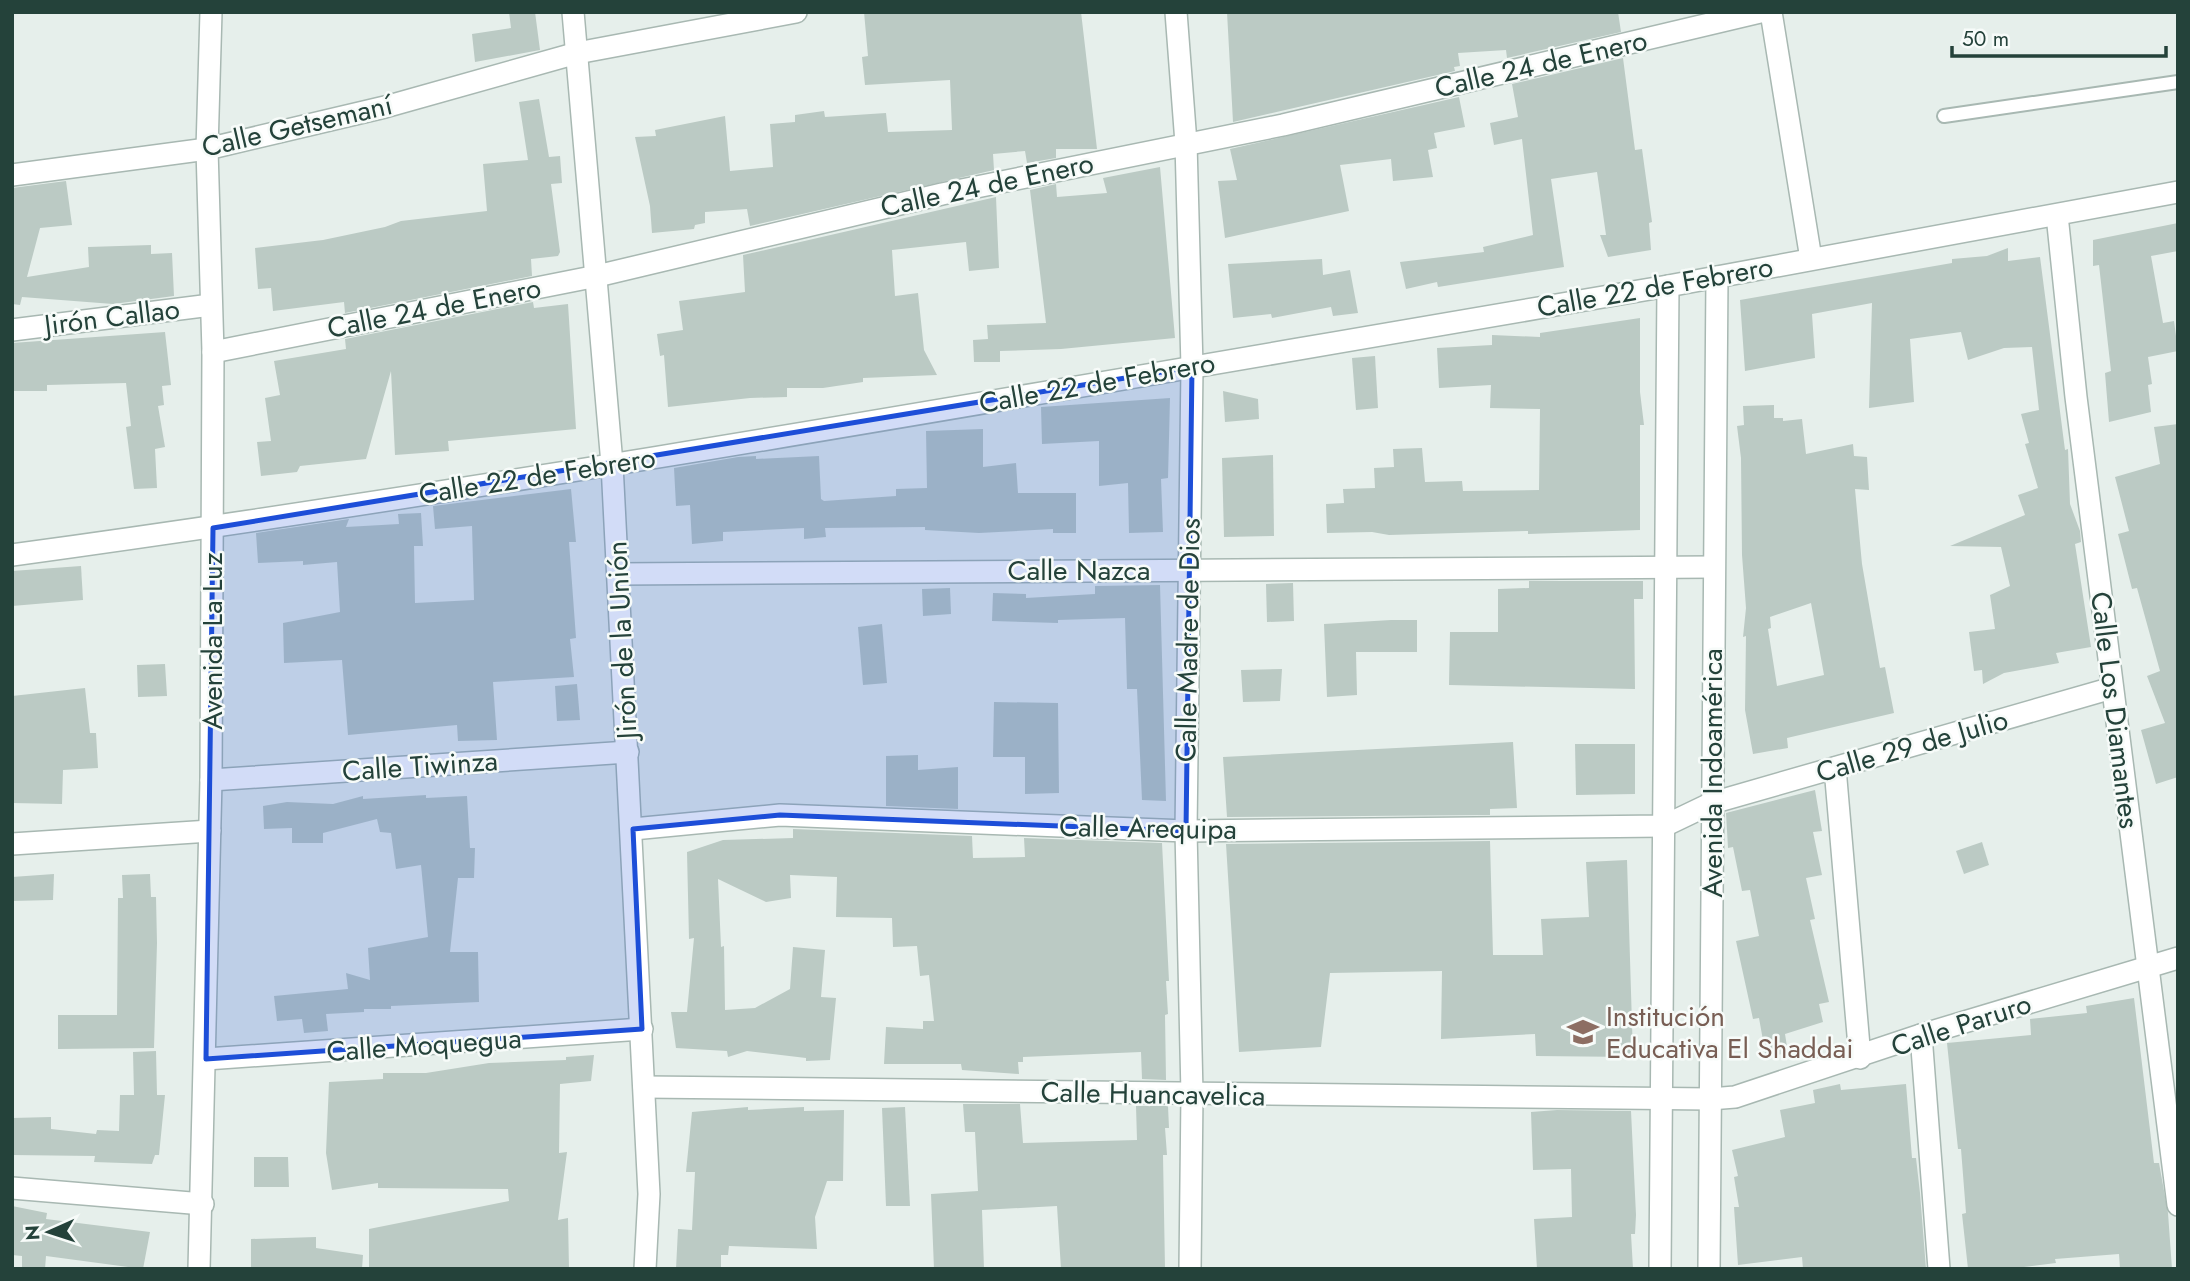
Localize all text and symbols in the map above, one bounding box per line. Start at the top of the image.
scale bar [1952,14,2166,58]
street label: Calle 24 de Enero [1431,20,1651,108]
text: 50 m [1962,24,2009,54]
street label: Calle Getsemaní [198,84,398,168]
street label: Calle 24 de Enero [877,142,1097,228]
street label: Calle 22 de Febrero [1534,246,1776,328]
street label: Calle 24 de Enero [324,267,544,349]
street label: Jirón Callao [38,288,182,346]
street label: Calle 22 de Febrero [976,342,1218,424]
street label: Calle 22 de Febrero [416,437,658,515]
street label: Calle Madre de Dios [1165,518,1211,762]
street label: Jirón de la Unión [596,540,648,744]
street label: Calle Nazca [1008,550,1150,591]
street label: Avenida La Luz [192,552,233,730]
street label: Calle Los Diamantes [2080,589,2150,831]
street label: Avenida Indoamérica [1692,648,1733,898]
street label: Calle 29 de Julio [1811,699,2013,793]
street label: Calle Tiwinza [341,740,499,792]
street label: Calle Arequipa [1059,806,1237,850]
street label: Calle Paruro [1886,983,2036,1067]
place label: Institución Educativa El Shaddai [1606,996,1854,1069]
school or university icon: Institución Educativa El Shaddai [1566,1015,1600,1049]
street label: Calle Moquegua [325,1018,523,1072]
street label: Calle Huancavelica [1040,1072,1266,1116]
north arrow [14,1197,84,1267]
text: N [19,1225,46,1241]

